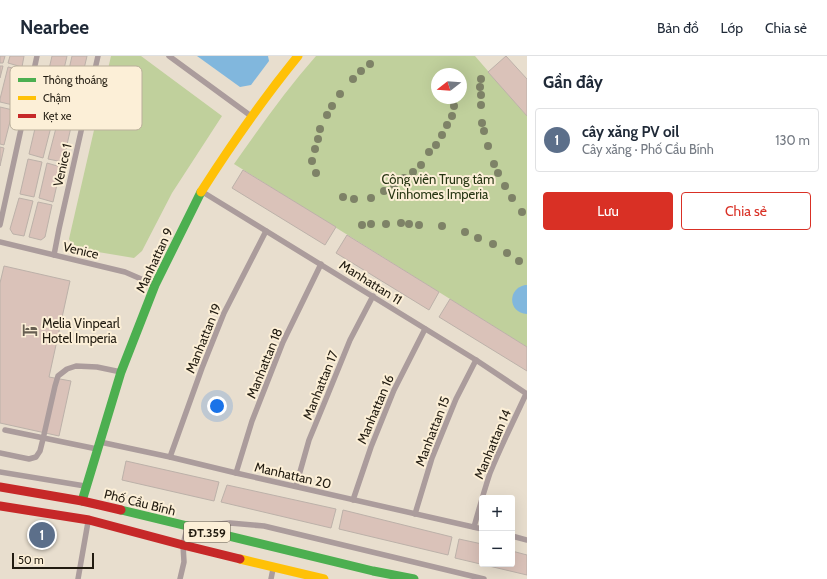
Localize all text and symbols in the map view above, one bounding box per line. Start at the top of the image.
text: Nearbee [20,16,89,39]
text: Bản đồ [657,19,699,37]
text: Lớp [721,19,743,37]
text: Chia sẻ [765,19,807,37]
legend [10,66,142,130]
north arrow [431,68,467,104]
text: Gần đây [543,72,603,92]
text: Thông thoáng [43,73,108,87]
text: Chậm [43,91,71,105]
text: Kẹt xe [43,109,72,123]
text: cây xăng PV oil [582,123,679,141]
text: 1 [555,132,559,148]
text: 130 m [775,132,810,148]
text: Cây xăng · Phố Cầu Bính [582,141,714,157]
street label: Venice 1 [49,142,75,188]
park label: Công viên Trung tâm Vinhomes Imperia [381,171,495,202]
button: Lưu [543,192,673,230]
button: Chia sẻ [681,192,811,230]
street label: Manhattan 9 [132,225,176,295]
street label: Venice [62,238,101,262]
street label: Manhattan 11 [337,256,405,308]
street label: Manhattan 19 [182,301,224,375]
place label: Melia Vinpearl Hotel Imperia [42,315,120,346]
hotel icon: Melia Vinpearl Hotel Imperia [21,321,39,339]
street label: Manhattan 18 [243,325,285,401]
street label: Manhattan 17 [299,348,341,422]
street label: Manhattan 16 [353,372,397,446]
street label: Manhattan 15 [411,394,453,468]
your location [207,396,227,416]
street label: Manhattan 14 [470,406,514,481]
street label: Manhattan 20 [253,458,333,492]
street label: Phố Cầu Bính [103,485,177,519]
map controls [479,495,515,567]
button: + [479,495,515,531]
pin: 1 [29,520,55,550]
road number: ĐT.359 [184,522,230,542]
button: − [479,531,515,567]
scale bar [12,551,94,570]
text: 50 m [18,553,44,567]

